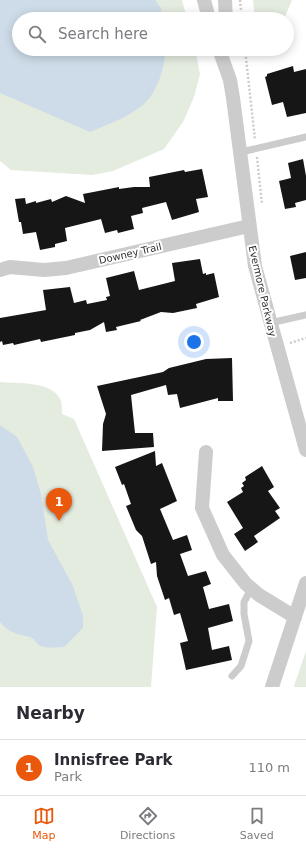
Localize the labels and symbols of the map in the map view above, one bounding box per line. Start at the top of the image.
street label: Downey Trail [98,241,163,266]
street label: Evermore Parkway [247,244,278,338]
your location [184,332,204,352]
pin: 1 [46,488,72,521]

